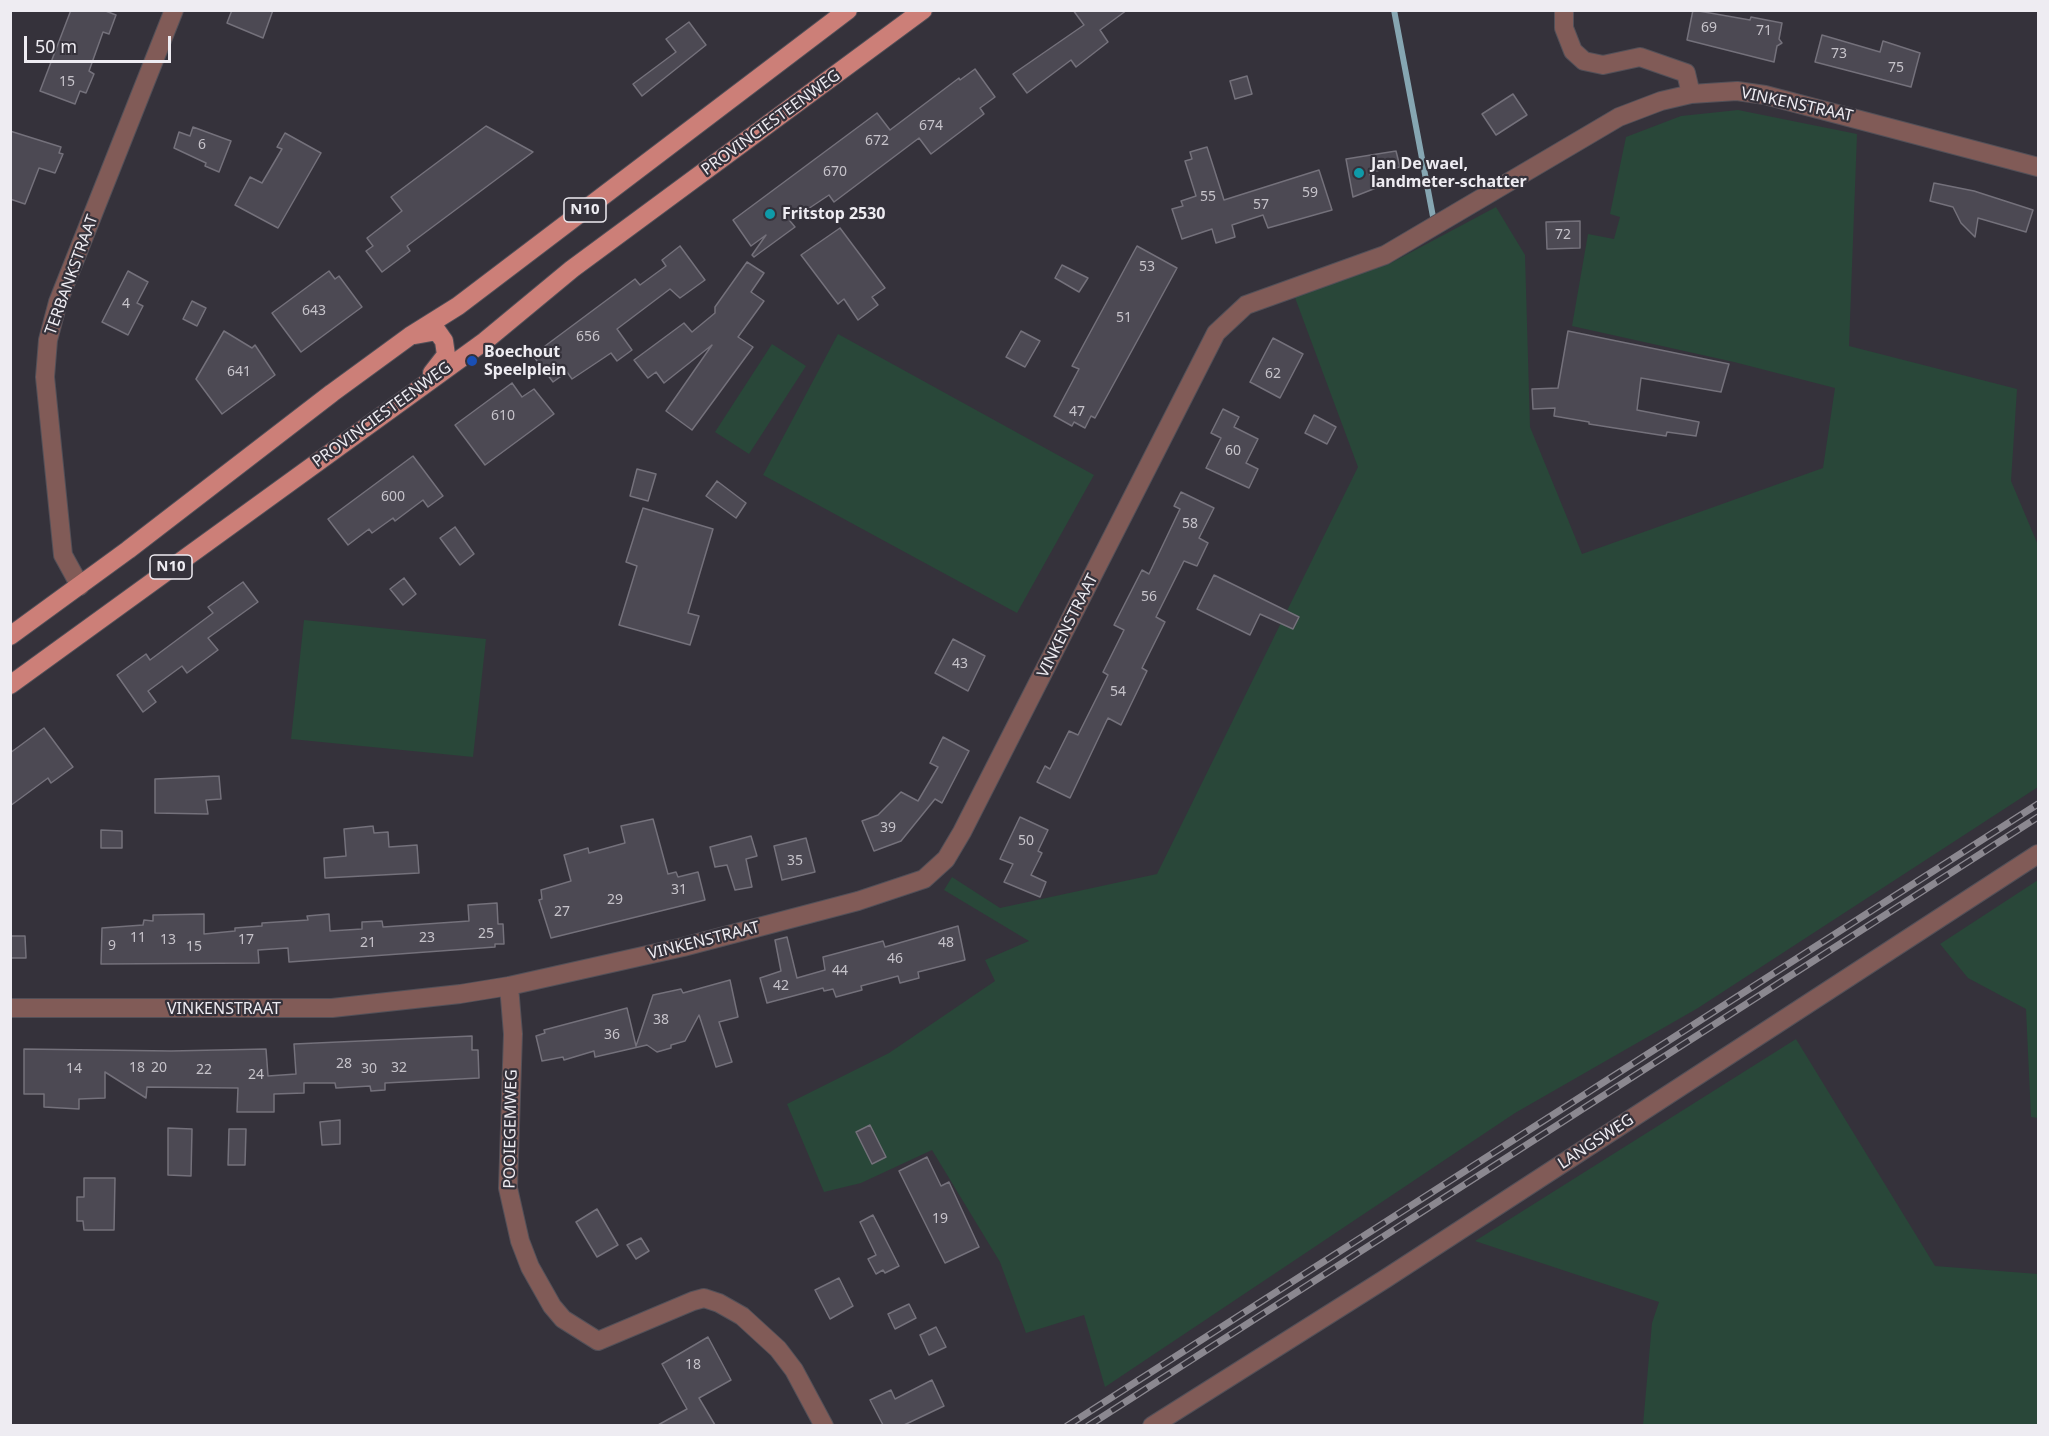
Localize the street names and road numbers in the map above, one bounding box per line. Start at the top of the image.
street label: PROVINCIESTEENWEG [698,66,844,180]
street label: VINKENSTRAAT [1739,84,1855,126]
road number: N10 [564,198,606,222]
street label: TERBANKSTRAAT [41,212,103,338]
street label: PROVINCIESTEENWEG [309,358,455,472]
road number: N10 [150,555,192,579]
street label: VINKENSTRAAT [1034,571,1102,681]
street label: VINKENSTRAAT [646,918,762,964]
street label: VINKENSTRAAT [167,999,281,1019]
street label: POOIEGEMWEG [500,1069,522,1189]
street label: LANGSWEG [1554,1110,1638,1174]

